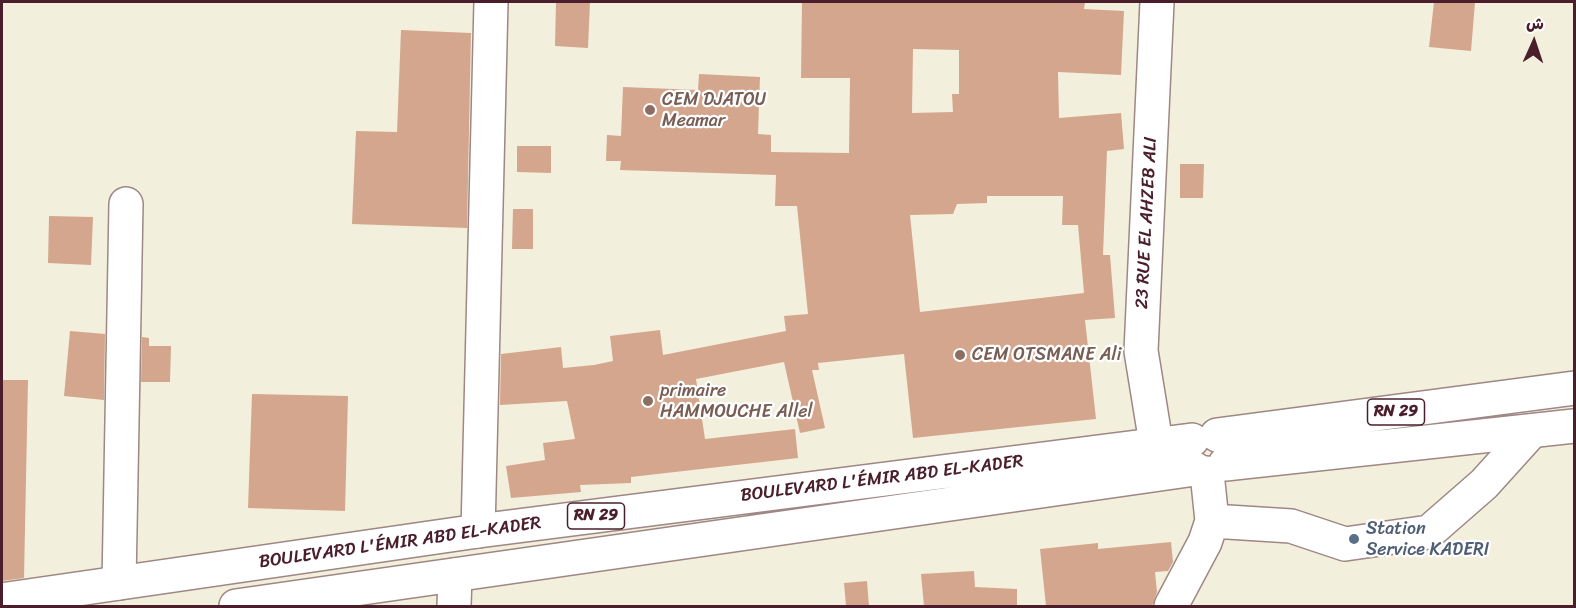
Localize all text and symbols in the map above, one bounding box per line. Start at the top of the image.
text: ش [1525,9,1545,38]
north arrow [1504,12,1564,72]
place label: CEM DJATOU Meamar [662,89,766,132]
marker: CEM DJATOU Meamar [643,103,657,117]
street label: 23 RUE EL AHZEB ALI [1132,136,1162,310]
place label: CEM OTSMANE Ali [972,344,1122,366]
marker: CEM OTSMANE Ali [953,348,967,362]
place label: primaire HAMMOUCHE Allel [660,380,813,422]
marker: primaire HAMMOUCHE Allel [641,394,655,408]
road number: RN 29 [1368,399,1424,425]
street label: BOULEVARD L'ÉMIR ABD EL-KADER [739,451,1025,507]
road number: RN 29 [568,503,624,529]
street label: BOULEVARD L'ÉMIR ABD EL-KADER [258,513,542,573]
place label: Station Service KADERI [1366,518,1489,560]
marker: Station Service KADERI [1347,532,1361,546]

